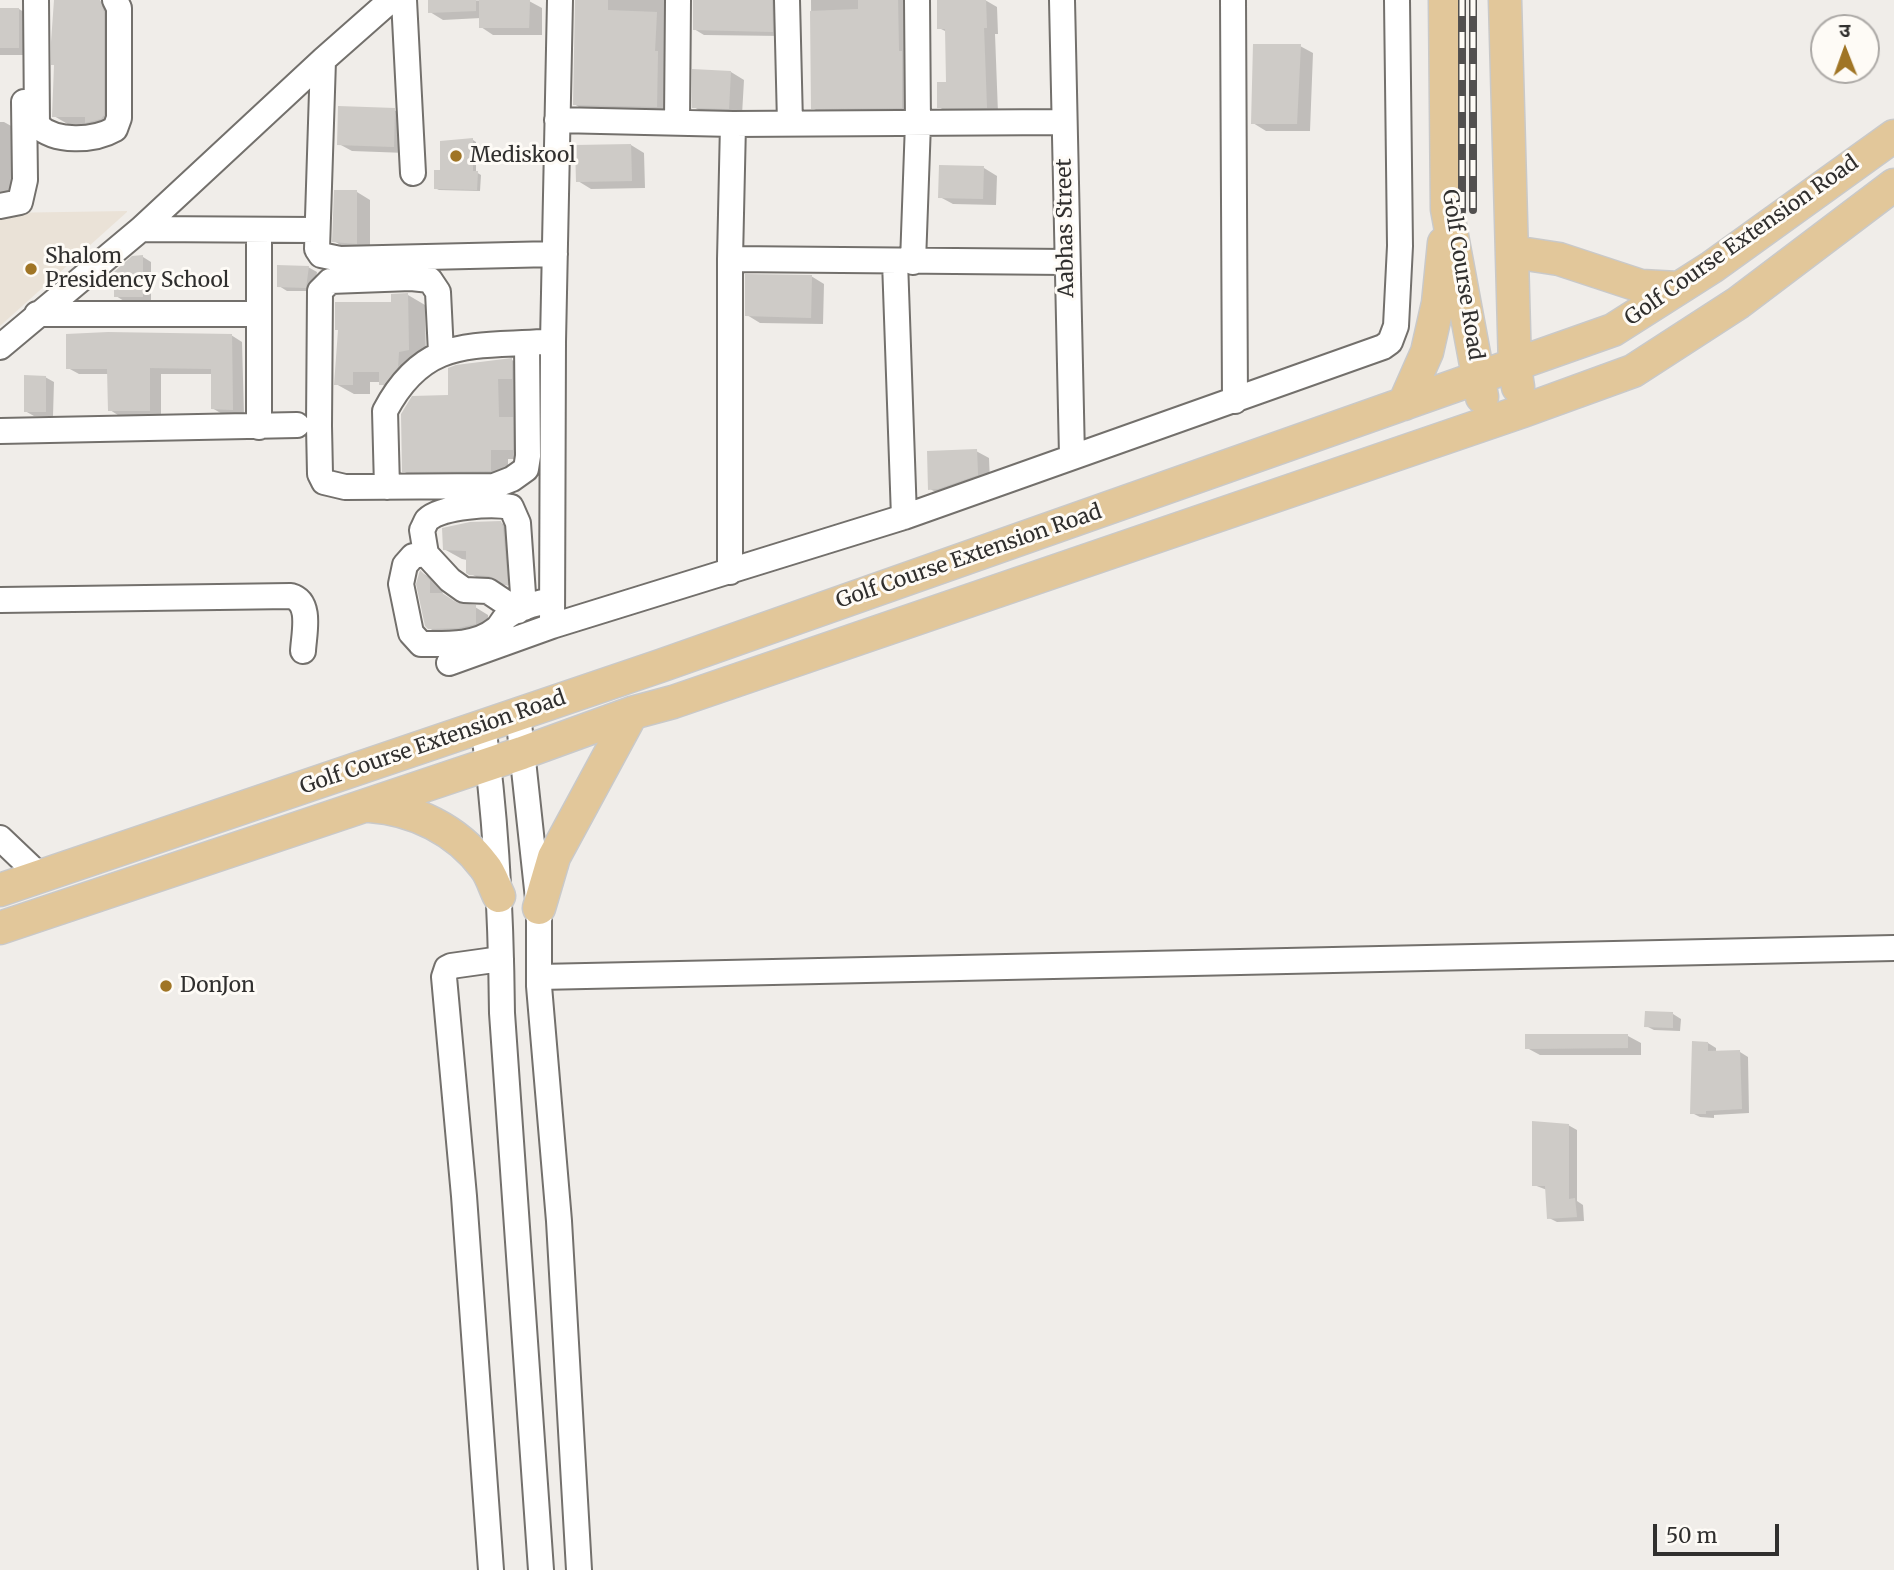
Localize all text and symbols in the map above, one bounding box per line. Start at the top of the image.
north arrow [1810,14,1880,84]
text: उ [1839,18,1850,42]
place label: Mediskool [470,143,576,169]
marker: Mediskool [448,148,464,164]
street label: Golf Course Extension Road [1620,151,1864,331]
street label: Aabhas Street [1052,158,1080,298]
street label: Golf Course Road [1436,188,1488,362]
place label: Shalom Presidency School [45,244,229,294]
marker: Shalom Presidency School [23,261,39,277]
street label: Golf Course Extension Road [833,500,1105,614]
street label: Golf Course Extension Road [297,686,569,800]
place label: DonJon [180,973,255,999]
marker: DonJon [158,978,174,994]
scale bar [1656,1510,1782,1554]
text: 50 m [1666,1522,1717,1549]

